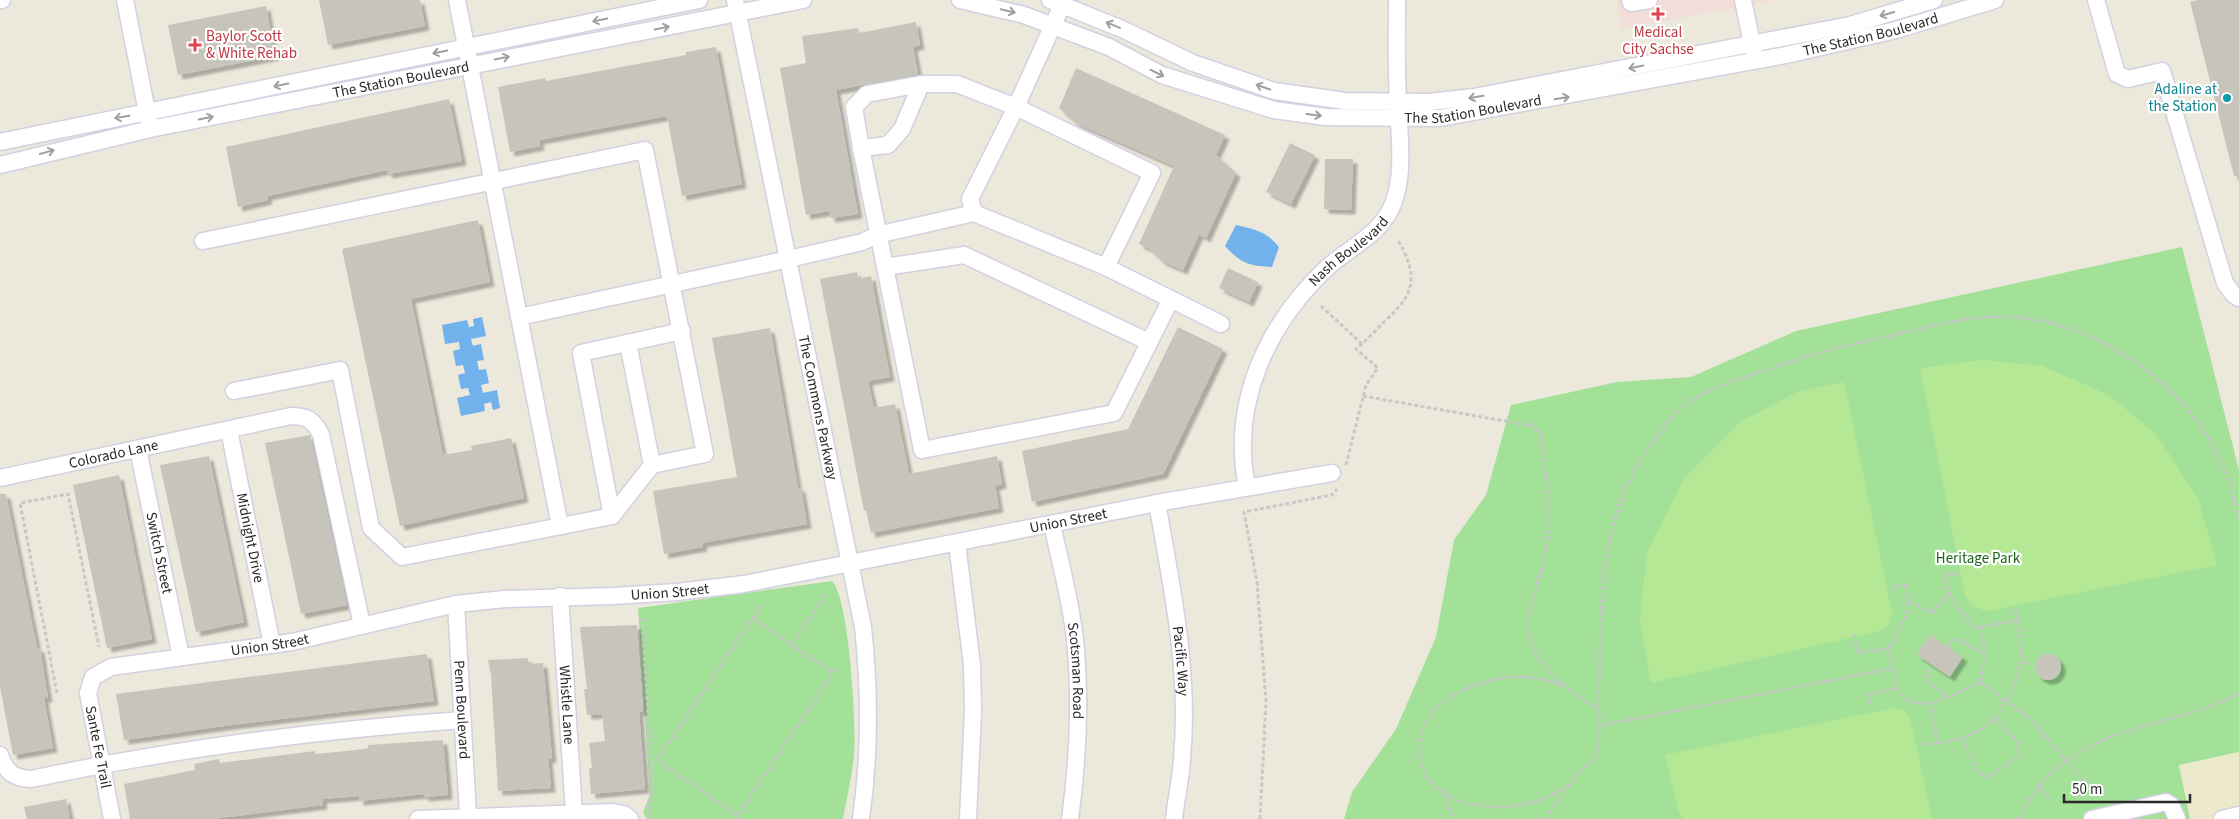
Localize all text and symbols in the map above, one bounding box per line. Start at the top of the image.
one-way arrow [999,7,1015,16]
marker: Medical City Sachse [1651,7,1665,21]
street label: The Station Boulevard [1801,7,1941,61]
one-way arrow [1879,9,1895,19]
one-way arrow [592,16,608,25]
one-way arrow [1105,20,1121,29]
place label: Medical City Sachse [1622,22,1694,60]
one-way arrow [654,23,670,32]
place label: Baylor Scott & White Rehab [206,26,297,64]
marker: Baylor Scott & White Rehab [188,38,202,52]
one-way arrow [433,48,449,58]
one-way arrow [494,53,510,63]
street label: The Station Boulevard [331,56,471,103]
one-way arrow [1628,62,1644,72]
one-way arrow [1150,68,1165,78]
place label: Adaline at the Station [2148,79,2217,117]
one-way arrow [274,81,290,90]
one-way arrow [1255,82,1271,91]
street label: The Station Boulevard [1404,89,1543,129]
one-way arrow [1468,92,1484,102]
one-way arrow [1553,92,1569,102]
marker: Adaline at the Station [2221,92,2233,104]
one-way arrow [1305,110,1321,120]
one-way arrow [197,112,213,122]
one-way arrow [114,113,130,123]
one-way arrow [39,147,55,156]
street label: Nash Boulevard [1304,212,1393,291]
street label: The Commons Parkway [793,333,843,482]
street label: Colorado Lane [67,434,160,474]
street label: Midnight Drive [231,491,270,585]
street label: Union Street [1028,503,1109,538]
street label: Switch Street [141,510,178,596]
park label: Heritage Park [1936,548,2021,569]
street label: Union Street [630,578,710,605]
street label: Scotsman Road [1062,621,1089,719]
street label: Pacific Way [1167,625,1194,696]
street label: Union Street [230,628,311,661]
street label: Penn Boulevard [449,660,475,760]
street label: Whistle Lane [554,664,580,745]
street label: Sante Fe Trail [80,704,116,790]
scale bar [2064,772,2190,804]
text: 50 m [2072,779,2102,800]

